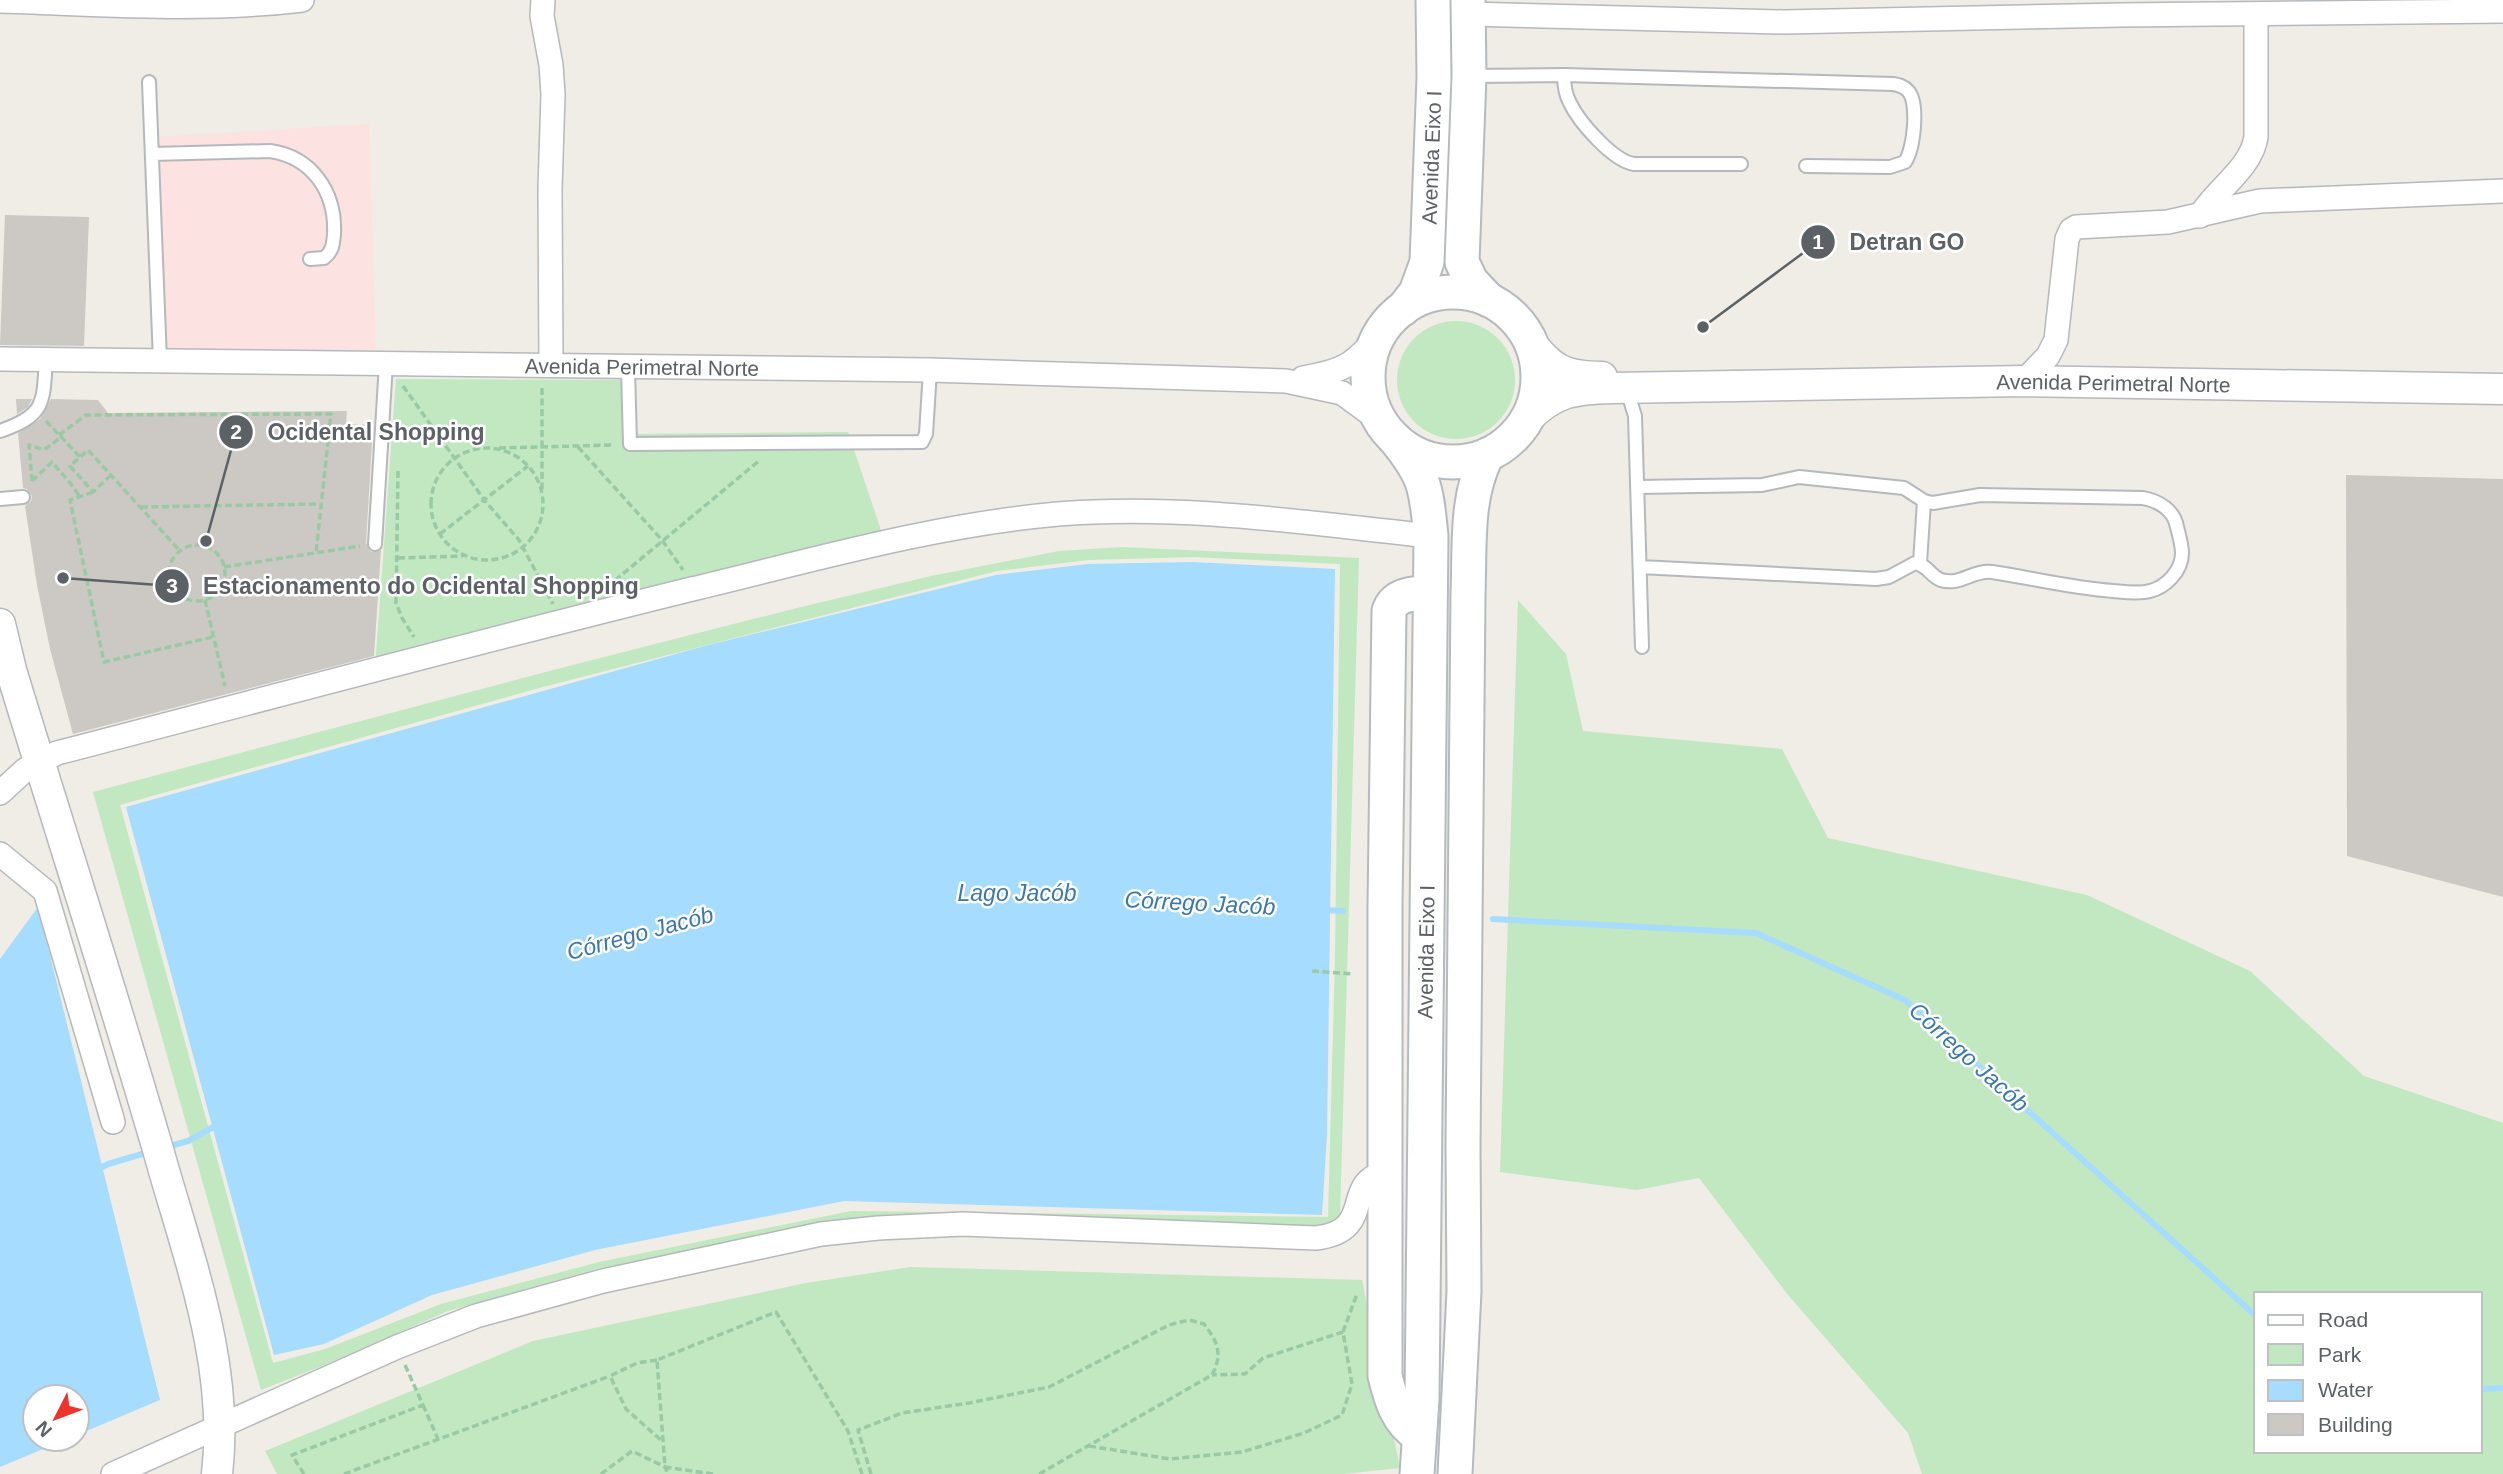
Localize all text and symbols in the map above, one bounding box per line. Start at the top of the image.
street label: Avenida Eixo I [1417,90,1445,225]
callout: Detran GO [1801,220,1979,264]
text: Detran GO [1849,229,1965,255]
text: 1 [1812,230,1824,253]
street label: Avenida Perimetral Norte [525,354,759,379]
street label: Avenida Perimetral Norte [1996,369,2231,396]
callout: Ocidental Shopping [218,410,498,454]
text: Ocidental Shopping [267,419,485,445]
text: 2 [230,420,242,443]
callout: Estacionamento do Ocidental Shopping [155,564,653,608]
text: Estacionamento do Ocidental Shopping [203,573,639,599]
text: 3 [166,574,178,597]
water label: Lago Jacób [958,880,1077,906]
street label: Avenida Eixo I [1413,885,1439,1019]
water label: Córrego Jacób [1124,886,1276,920]
water label: Córrego Jacób [564,901,716,965]
water label: Córrego Jacób [1904,997,2034,1117]
legend [2254,1292,2482,1453]
text: Road [2318,1308,2368,1331]
text: Park [2318,1343,2362,1366]
text: Water [2318,1378,2373,1401]
north arrow [21,1383,91,1453]
text: Building [2318,1413,2393,1436]
text: N [31,1417,56,1441]

